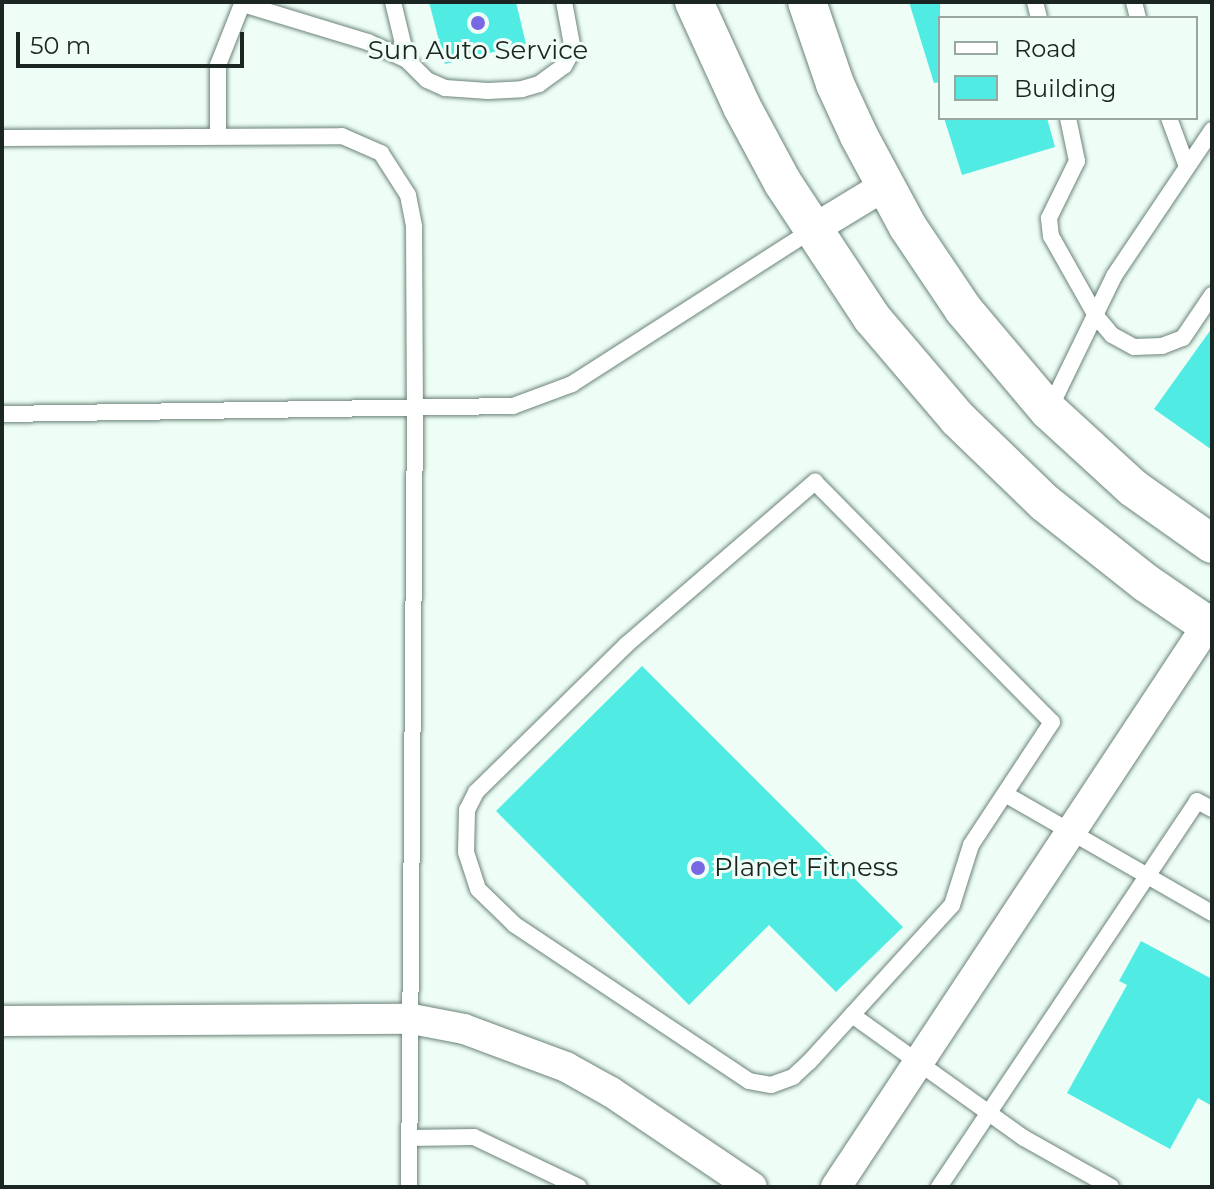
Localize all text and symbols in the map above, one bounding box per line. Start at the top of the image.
marker: Sun Auto Service [469,14,487,32]
scale bar [20,16,248,66]
legend [938,16,1198,120]
text: 50 m [30,31,91,60]
text: Road [1014,34,1077,63]
place label: Sun Auto Service [368,35,588,67]
text: Building [1014,74,1117,103]
place label: Planet Fitness [714,852,898,884]
marker: Planet Fitness [689,859,707,877]

